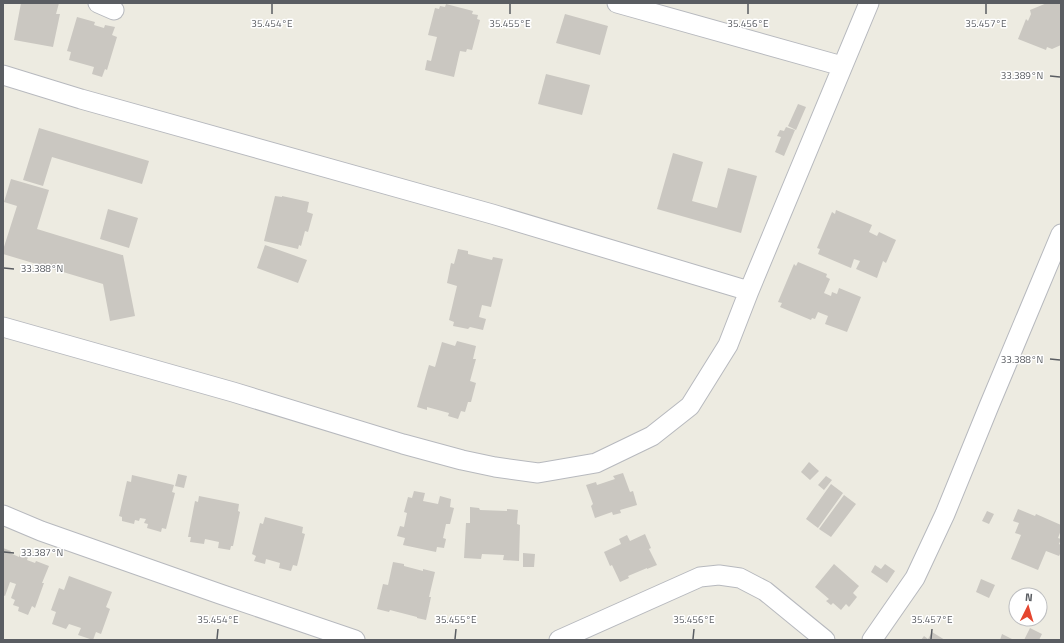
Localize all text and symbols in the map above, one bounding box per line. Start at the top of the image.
text: 35.454°E [251,16,293,31]
text: 35.455°E [489,16,531,31]
text: 35.456°E [727,16,769,31]
text: 35.457°E [965,16,1007,31]
text: 33.389°N [1001,68,1043,83]
text: 33.388°N [21,261,63,276]
text: 33.388°N [1001,352,1043,367]
text: 33.387°N [21,545,63,560]
north arrow [1008,587,1048,627]
text: N [1024,589,1033,605]
text: 35.454°E [197,612,239,627]
text: 35.455°E [435,612,477,627]
text: 35.456°E [673,612,715,627]
text: 35.457°E [911,612,953,627]

